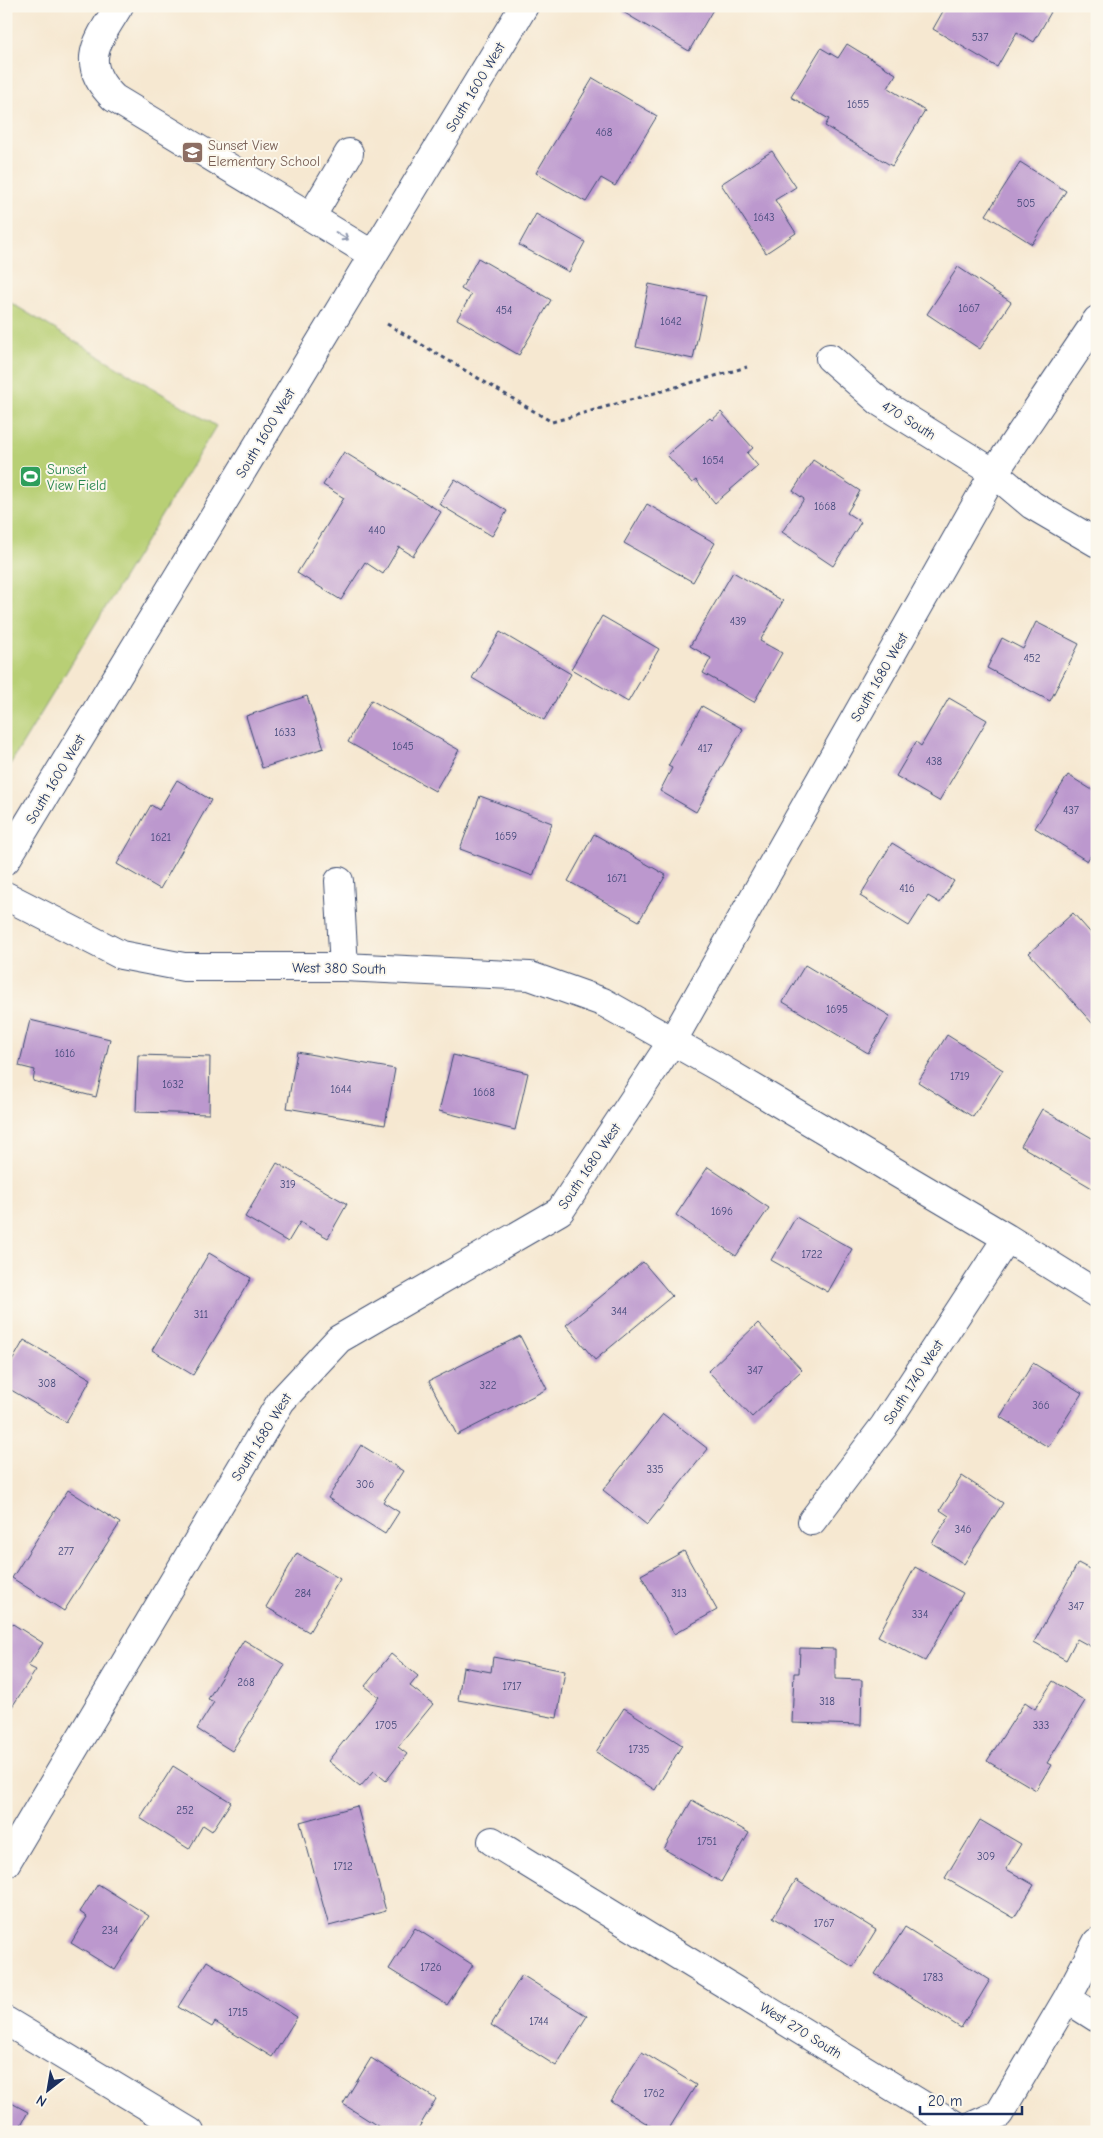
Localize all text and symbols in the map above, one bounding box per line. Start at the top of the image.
house number: 537 [972,31,988,44]
street label: South 1600 West [442,39,509,135]
house number: 1655 [847,98,869,111]
house number: 468 [596,126,613,139]
place label: Sunset View Elementary School [208,137,320,170]
school or university icon: Sunset View Elementary School [180,141,204,165]
house number: 505 [1017,197,1035,210]
house number: 1643 [753,211,775,224]
one-way arrow [335,232,349,242]
house number: 1667 [958,302,980,315]
house number: 454 [496,304,512,317]
house number: 1642 [660,315,682,328]
street label: South 1600 West [232,385,299,481]
street label: 470 South [879,397,939,444]
house number: 1654 [702,454,724,467]
place label: Sunset View Field [47,461,107,494]
sports icon: Sunset View Field [19,465,43,489]
house number: 1668 [814,500,836,513]
house number: 440 [368,524,386,537]
house number: 439 [730,615,747,628]
street label: South 1680 West [847,629,912,725]
house number: 452 [1023,652,1041,665]
house number: 1633 [274,726,296,739]
street label: South 1600 West [22,731,89,827]
house number: 1645 [392,740,414,753]
house number: 417 [698,742,712,755]
house number: 438 [926,755,943,768]
house number: 437 [1063,804,1079,817]
house number: 1659 [495,830,517,843]
house number: 1621 [151,831,171,844]
house number: 1671 [607,872,627,885]
house number: 416 [899,882,915,895]
street label: West 380 South [292,959,386,978]
house number: 1695 [826,1003,848,1016]
house number: 1616 [55,1047,75,1060]
house number: 1719 [950,1070,970,1083]
house number: 1632 [162,1078,184,1091]
house number: 1644 [331,1083,351,1096]
house number: 1668 [473,1086,495,1099]
street label: South 1680 West [554,1119,625,1213]
house number: 319 [280,1178,296,1191]
house number: 1696 [711,1205,733,1218]
house number: 1722 [801,1248,823,1261]
house number: 344 [611,1305,627,1318]
house number: 311 [194,1308,208,1321]
street label: South 1740 West [880,1336,948,1428]
house number: 347 [747,1364,763,1377]
house number: 308 [38,1377,56,1390]
house number: 322 [479,1379,497,1392]
street label: South 1680 West [228,1389,296,1484]
house number: 366 [1032,1399,1050,1412]
house number: 335 [646,1463,664,1476]
house number: 306 [356,1478,374,1491]
house number: 346 [955,1523,971,1536]
house number: 277 [58,1545,74,1558]
house number: 284 [295,1587,311,1600]
house number: 313 [671,1587,687,1600]
house number: 347 [1068,1600,1084,1613]
house number: 334 [912,1608,928,1621]
house number: 268 [237,1676,255,1689]
house number: 1717 [502,1680,522,1693]
house number: 318 [819,1695,835,1708]
house number: 1705 [375,1719,397,1732]
house number: 333 [1033,1719,1049,1732]
house number: 1735 [628,1743,650,1756]
house number: 252 [176,1804,194,1817]
house number: 1751 [697,1835,717,1848]
house number: 309 [977,1850,995,1863]
house number: 1712 [333,1860,353,1873]
house number: 1767 [814,1917,834,1930]
house number: 234 [102,1924,118,1937]
house number: 1726 [420,1961,442,1974]
house number: 1783 [923,1971,943,1984]
street label: West 270 South [757,1998,845,2062]
house number: 1715 [228,2006,248,2019]
house number: 1744 [529,2015,549,2028]
north arrow [22,2066,72,2116]
scale bar [920,2083,1023,2115]
house number: 1762 [643,2087,665,2100]
text: N [33,2091,50,2110]
text: 20 m [928,2092,962,2110]

